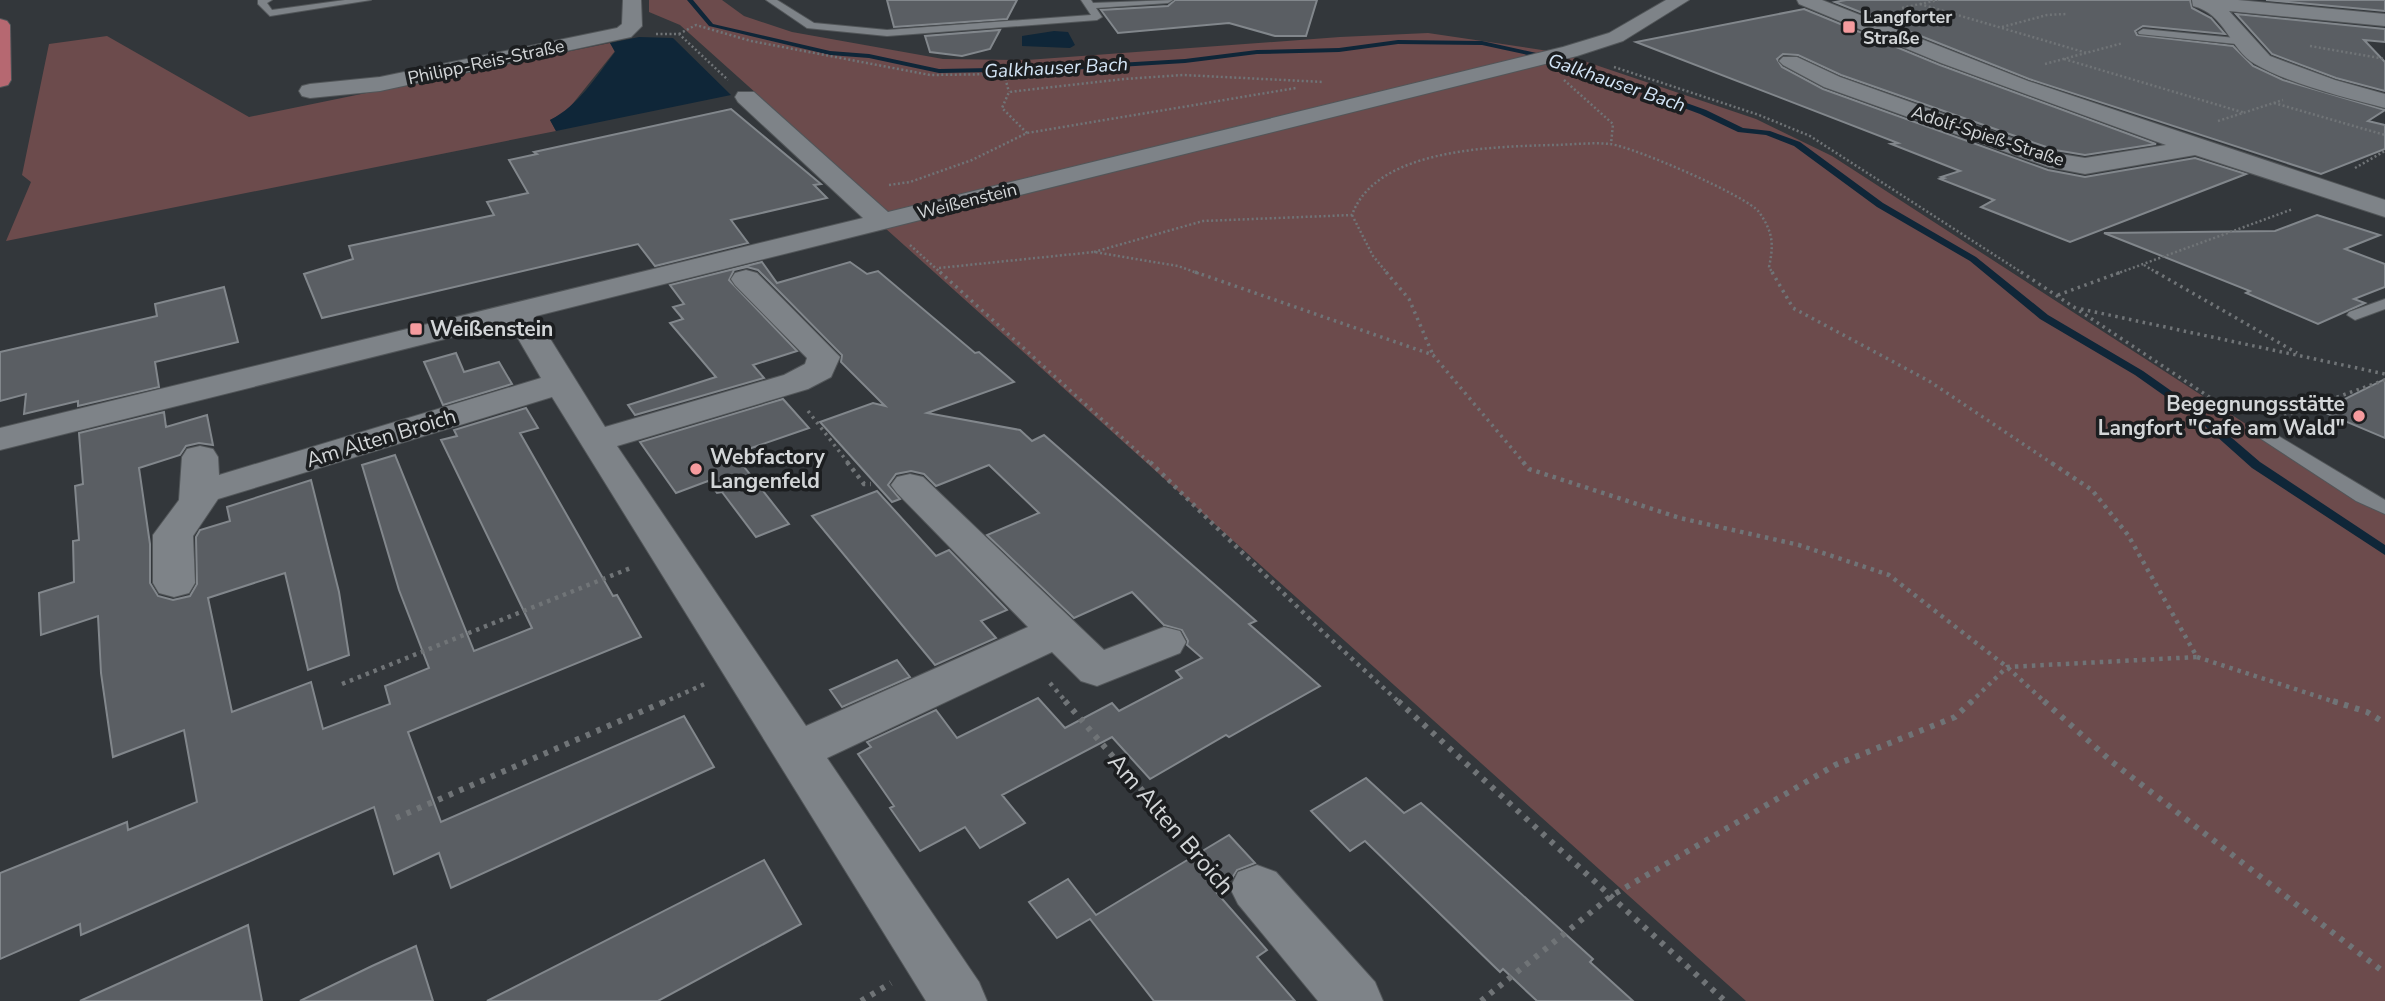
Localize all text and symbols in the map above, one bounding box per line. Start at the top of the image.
place label: Langforter Straße [1863,5,1952,50]
marker: Langforter Straße [1841,19,1857,35]
street label: Philipp-Reis-Straße [405,34,567,90]
water label: Galkhauser Bach [1544,47,1689,119]
water label: Galkhauser Bach [983,51,1129,85]
street label: Adolf-Spieß-Straße [1908,100,2068,172]
street label: Weißenstein [915,177,1019,225]
place label: Weißenstein [430,315,553,343]
marker: Weißenstein [408,321,424,337]
place label: Begegnungsstätte Langfort "Cafe am Wald" [2098,390,2345,442]
street label: Am Alten Broich [303,402,459,474]
marker: Begegnungsstätte Langfort "Cafe am Wald" [2351,408,2367,424]
place label: Webfactory Langenfeld [710,443,826,495]
marker: Webfactory Langenfeld [688,461,704,477]
street label: Am Alten Broich [1101,746,1241,902]

